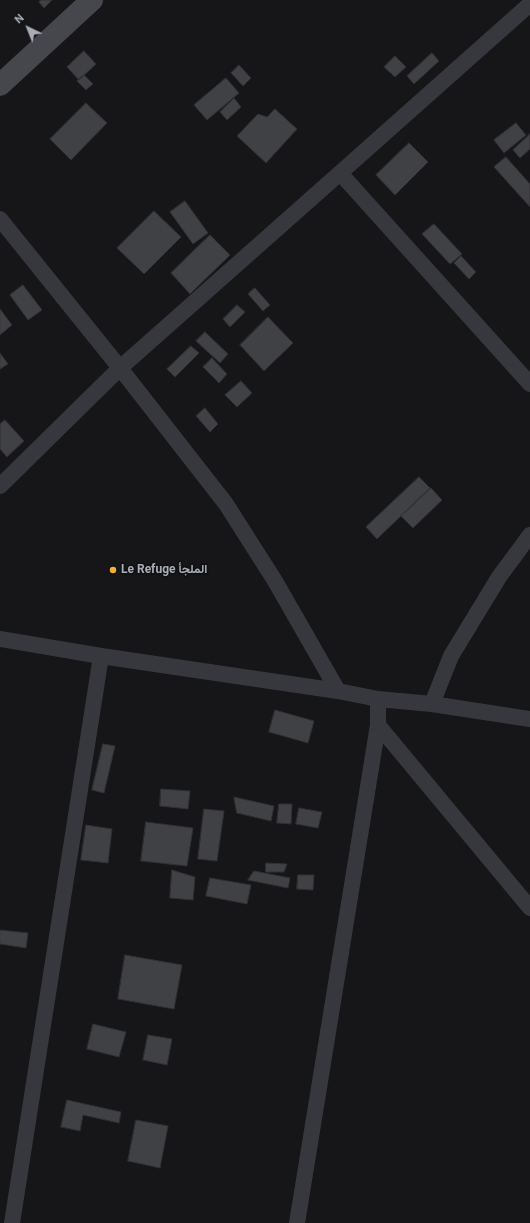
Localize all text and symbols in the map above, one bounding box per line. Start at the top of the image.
north arrow [8,8,48,48]
text: N [12,11,27,26]
place label: Le Refuge الملجأ [121,563,207,577]
marker: Le Refuge الملجأ [108,565,118,575]

